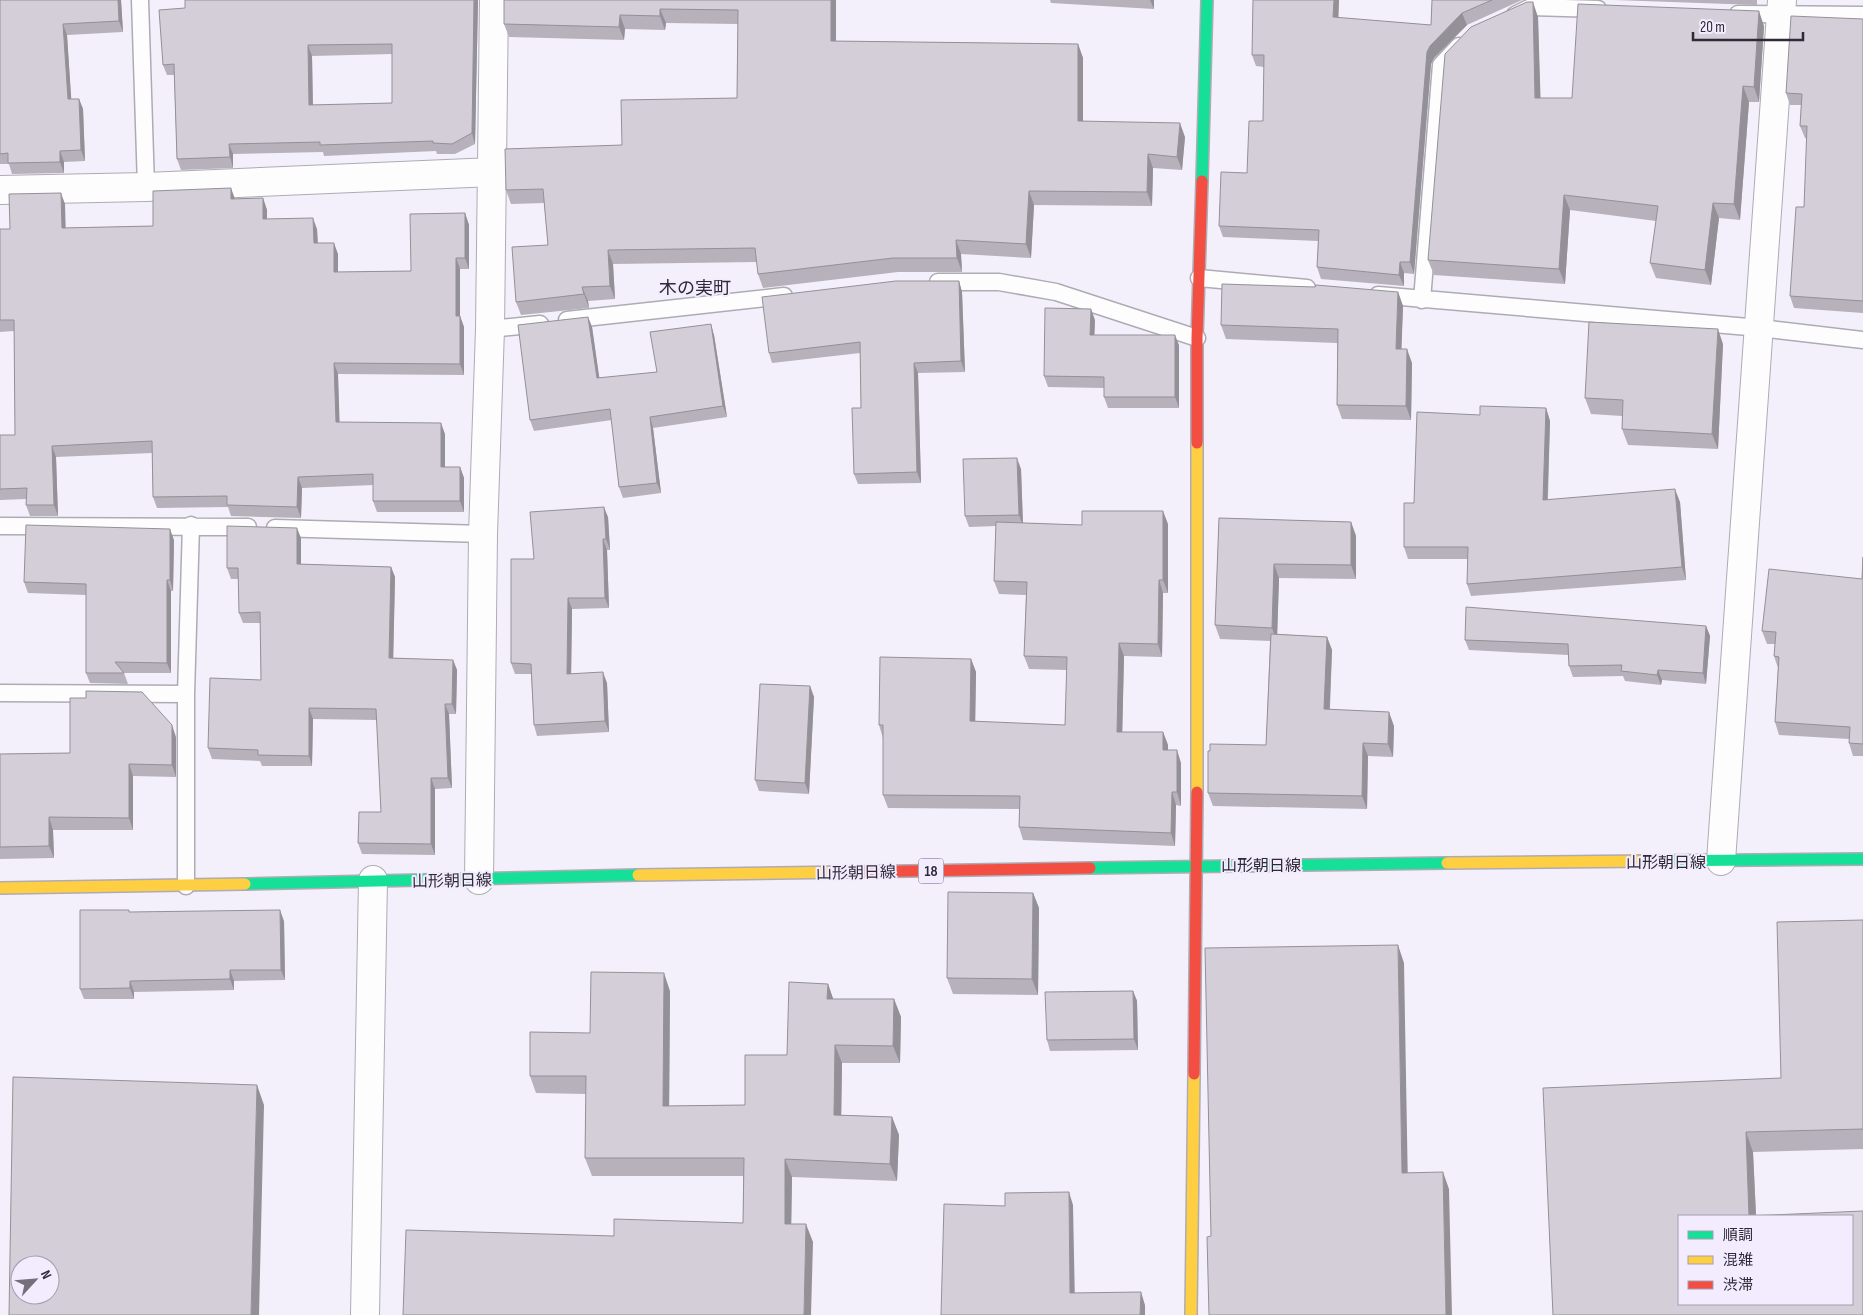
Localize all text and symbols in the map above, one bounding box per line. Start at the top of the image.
scale bar [1693,10,1803,42]
text: 20 m [1700,18,1725,37]
district label: 木の実町 [659,278,731,299]
street label: 山形朝日線 [1626,854,1706,873]
street label: 山形朝日線 [1221,857,1301,876]
road number: 18 [918,858,944,884]
street label: 山形朝日線 [816,863,896,884]
street label: 山形朝日線 [412,871,492,892]
legend [1678,1215,1853,1305]
text: 順調 [1723,1226,1753,1245]
text: 混雑 [1723,1251,1753,1270]
north arrow [10,1255,60,1305]
text: N [37,1267,56,1282]
text: 渋滞 [1723,1276,1753,1295]

